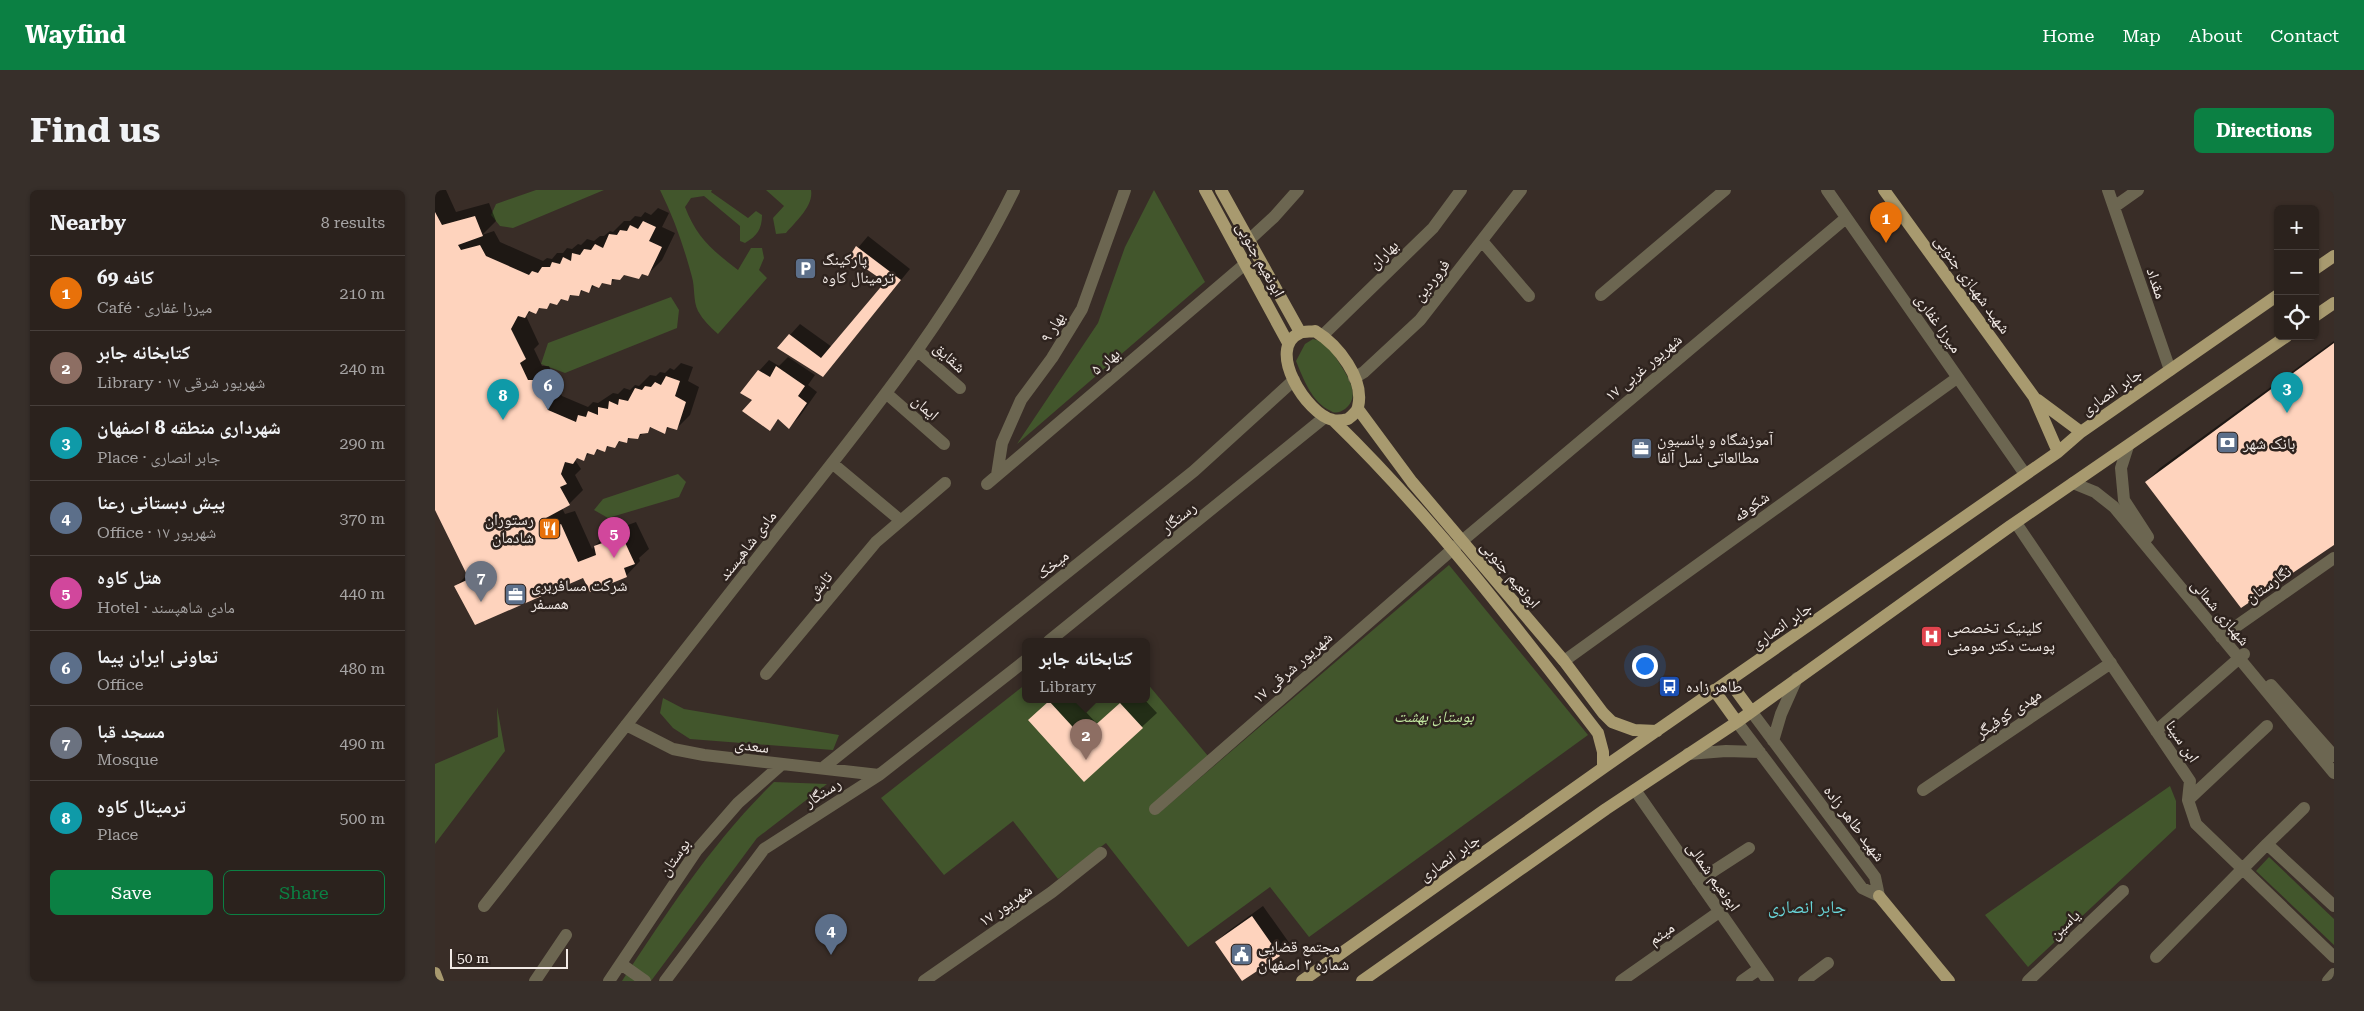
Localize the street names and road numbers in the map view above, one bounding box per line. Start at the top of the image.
street label: ابونعیم جنوبی [1231,218,1289,301]
street label: شهید شهبازی جنوبی [1930,231,2015,338]
street label: بهاران [1365,236,1403,274]
street label: فروردین [1409,255,1455,306]
street label: مقداد [2142,265,2171,301]
street label: میرزا غفاری [1911,290,1966,357]
street label: بهار ۹ [1036,309,1069,346]
street label: ۱۷ شهریور غربی [1601,330,1686,406]
street label: شقایق [929,338,970,377]
street label: بهار ۵ [1087,344,1124,379]
street label: جابر انصاری [2077,364,2146,420]
street label: ایمان [908,390,943,425]
street label: شکوفه [1730,487,1773,526]
street label: رستگار [1156,497,1200,538]
street label: مادی شاهپسند [714,507,781,585]
street label: ابونعیم جنوبی [1476,537,1544,613]
street label: میخک [1032,546,1072,583]
street label: نگارستان [2242,562,2295,608]
street label: تابش [802,567,837,604]
street label: شهبازی شمالی [2187,575,2254,650]
street label: جابر انصاری [1747,598,1816,654]
street label: ۱۷ شهریور شرقی [1249,628,1337,708]
street label: مهدی کوفیگر [1971,684,2045,744]
street label: ابن سینا [2161,717,2203,766]
street label: سعدی [733,734,770,758]
street label: رستگار [799,774,844,812]
street label: شهید طاهر زاده [1820,781,1889,865]
street label: جابر انصاری [1415,830,1484,886]
street label: بوستان [655,835,695,880]
street label: ابونعیم شمالی [1682,838,1744,915]
street label: ۱۷ شهریور [975,880,1036,931]
street label: یاسین [2045,905,2084,944]
street label: میثم [1645,918,1678,950]

